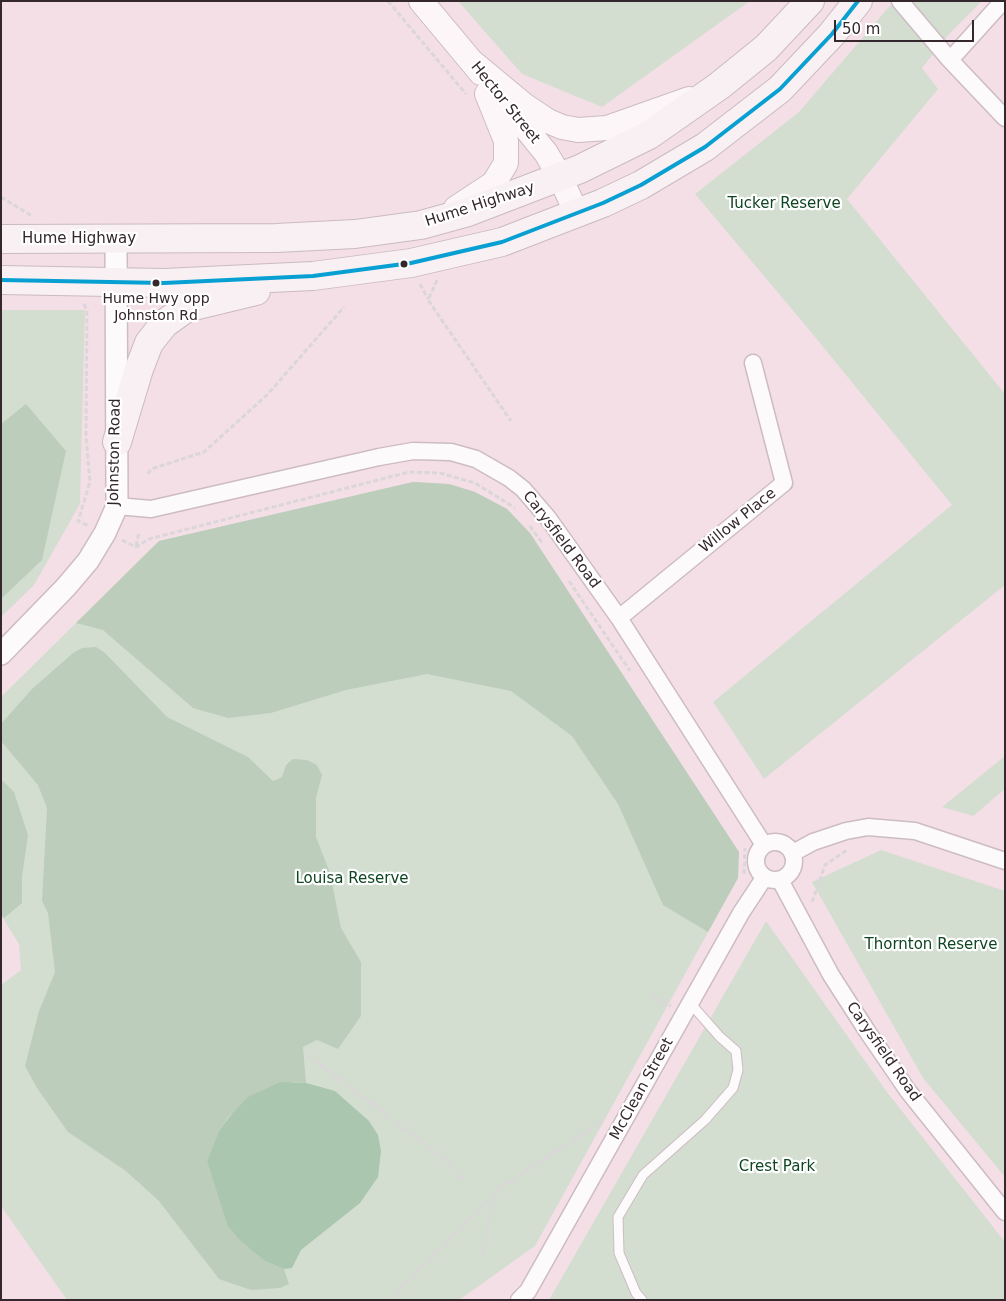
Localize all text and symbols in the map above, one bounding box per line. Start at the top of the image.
scale bar [836,10,976,42]
text: 50 m [842,20,880,38]
street label: Hector Street [466,58,544,148]
street label: Hume Highway [423,179,537,231]
park label: Tucker Reserve [727,195,841,213]
street label: Hume Highway [22,230,136,248]
unlabelled marker [399,259,409,269]
marker: Hume Hwy opp Johnston Rd [151,278,161,288]
place label: Hume Hwy opp Johnston Rd [102,291,210,324]
street label: Johnston Road [105,398,125,506]
street label: Willow Place [696,485,780,557]
street label: Carysfield Road [519,488,603,592]
park label: Louisa Reserve [295,870,409,888]
park label: Thornton Reserve [865,936,997,954]
street label: Carysfield Road [842,999,924,1105]
street label: McClean Street [606,1035,678,1143]
park label: Crest Park [739,1158,815,1176]

